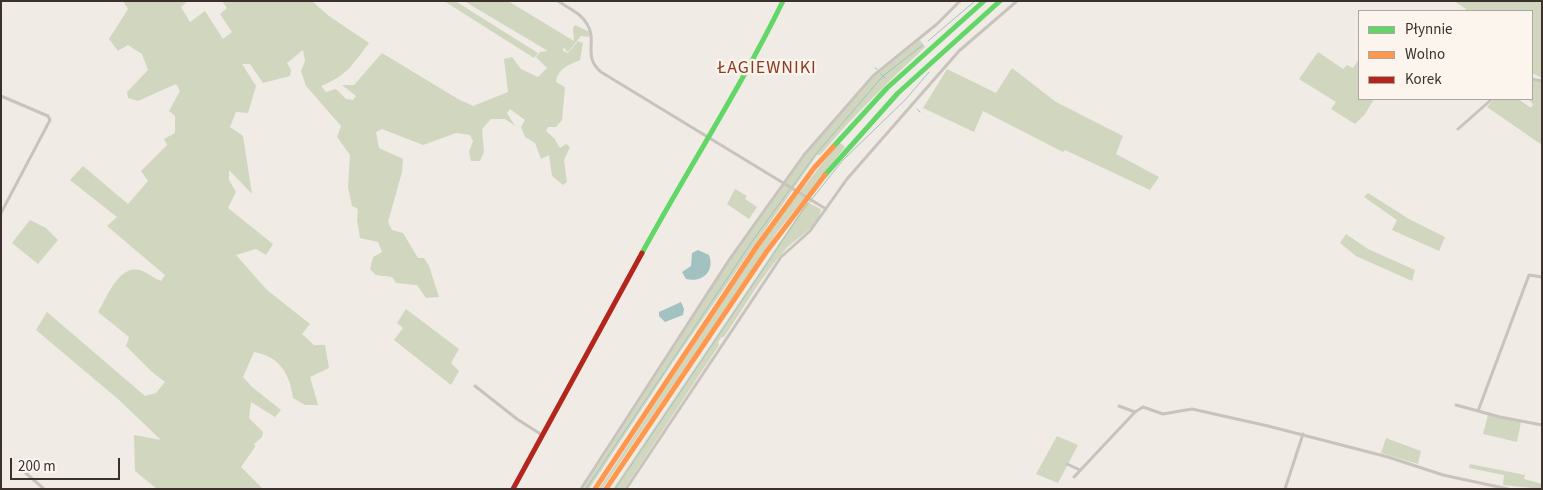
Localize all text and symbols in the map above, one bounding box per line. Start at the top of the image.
legend [1358,10,1533,100]
text: Płynnie [1405,19,1453,40]
text: Wolno [1405,44,1445,65]
district label: ŁAGIEWNIKI [716,58,818,80]
text: Korek [1405,69,1442,90]
scale bar [12,448,122,480]
text: 200 m [18,456,56,477]

